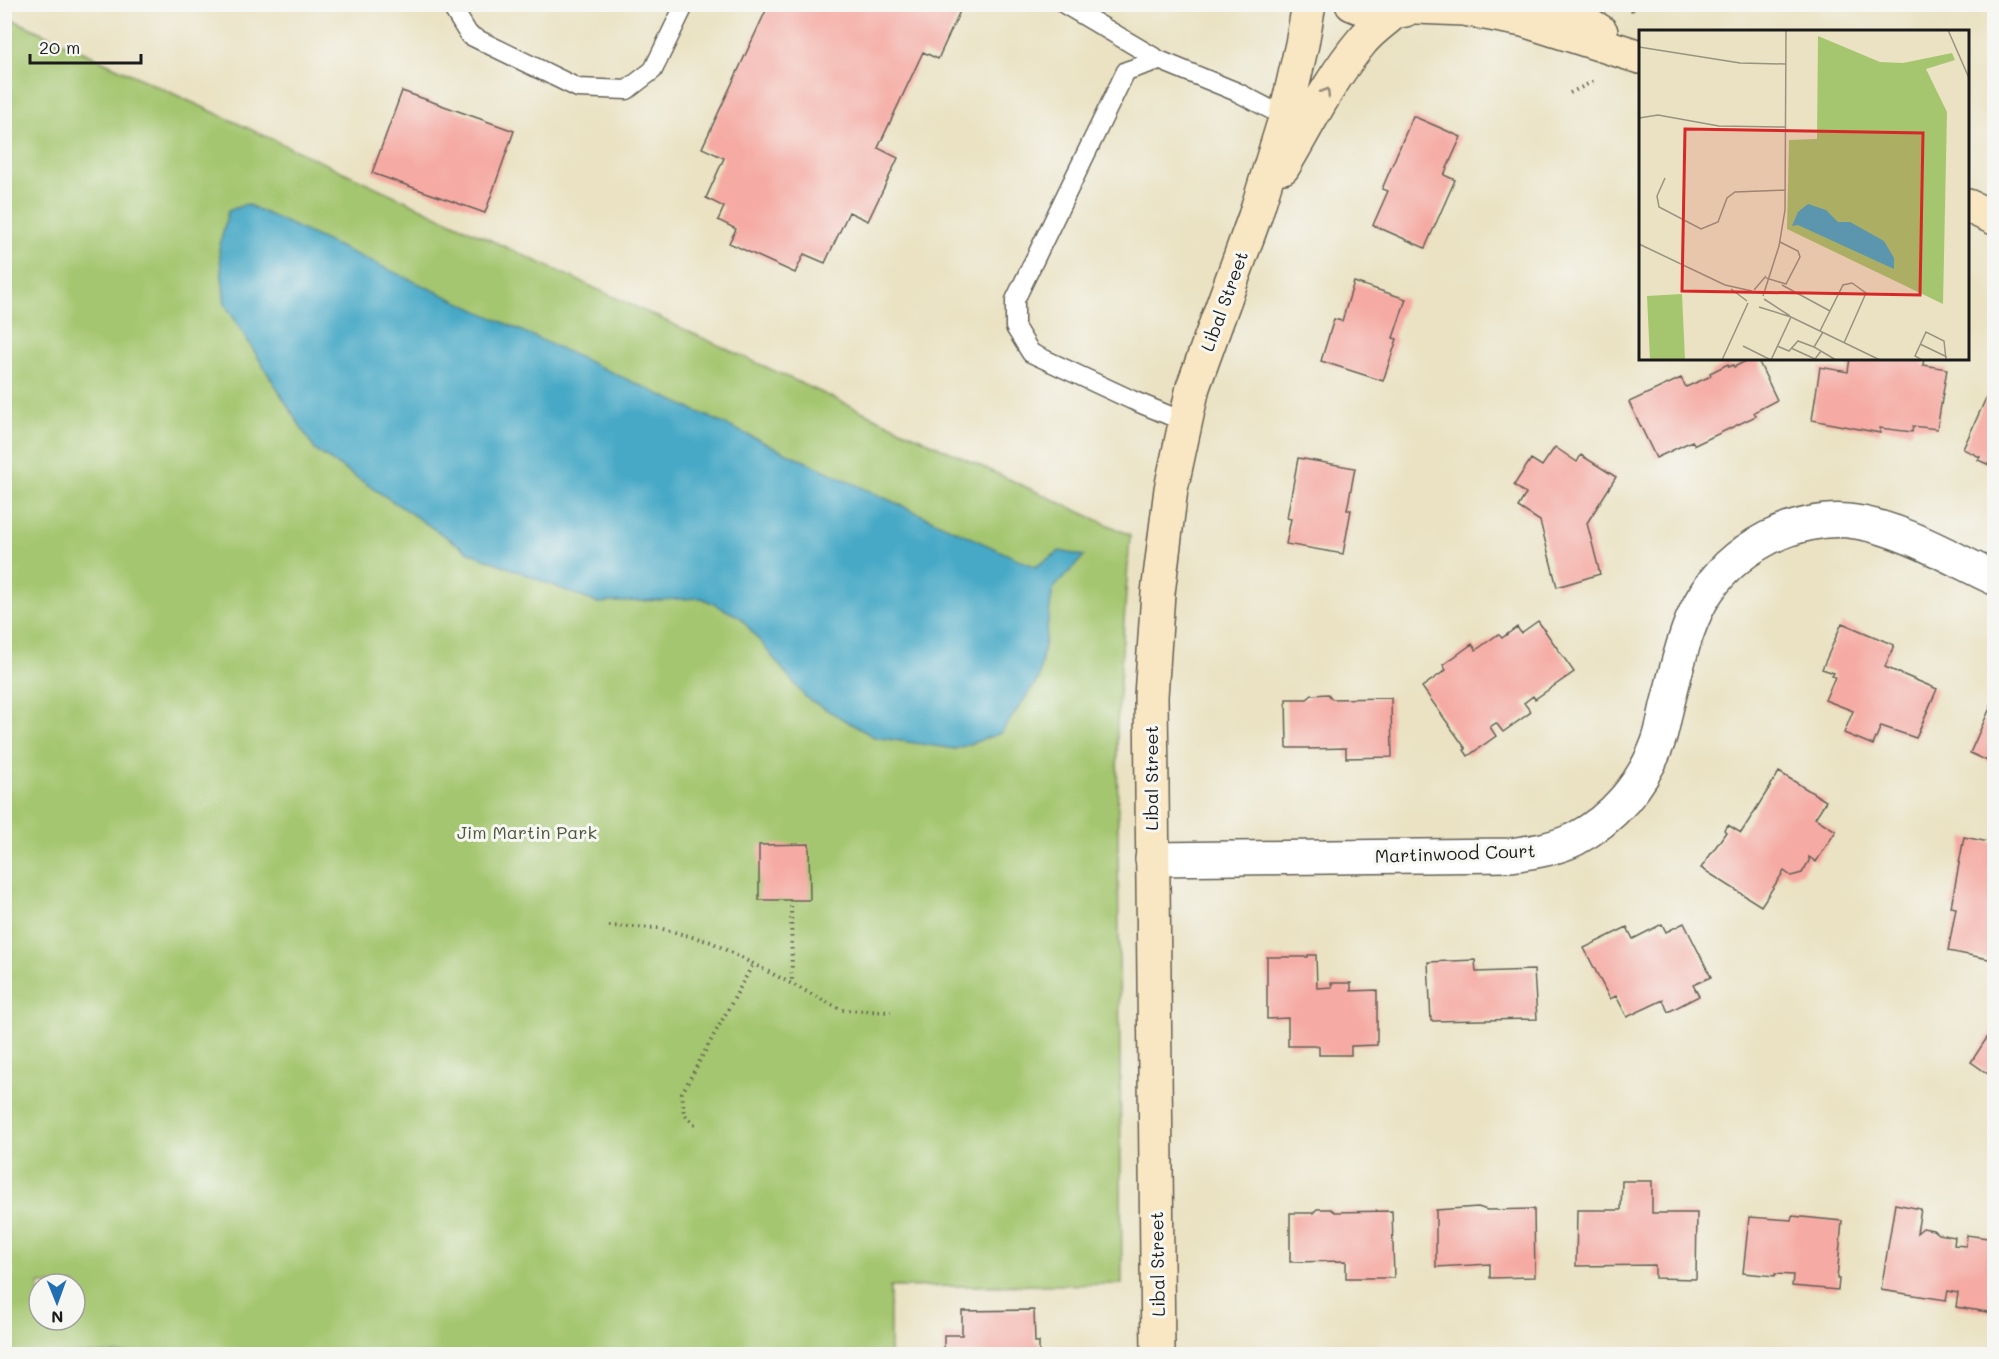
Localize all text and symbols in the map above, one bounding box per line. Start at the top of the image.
scale bar [30,27,141,65]
inset map [1639,30,1969,360]
text: 20 m [39,35,80,59]
one-way arrow [1319,88,1331,98]
street label: Libal Street [1195,247,1253,355]
street label: Libal Street [1139,725,1163,831]
park label: Jim Martin Park [457,820,597,844]
street label: Martinwood Court [1374,838,1536,868]
street label: Libal Street [1144,1211,1170,1317]
north arrow [27,1272,87,1332]
text: N [51,1307,64,1328]

